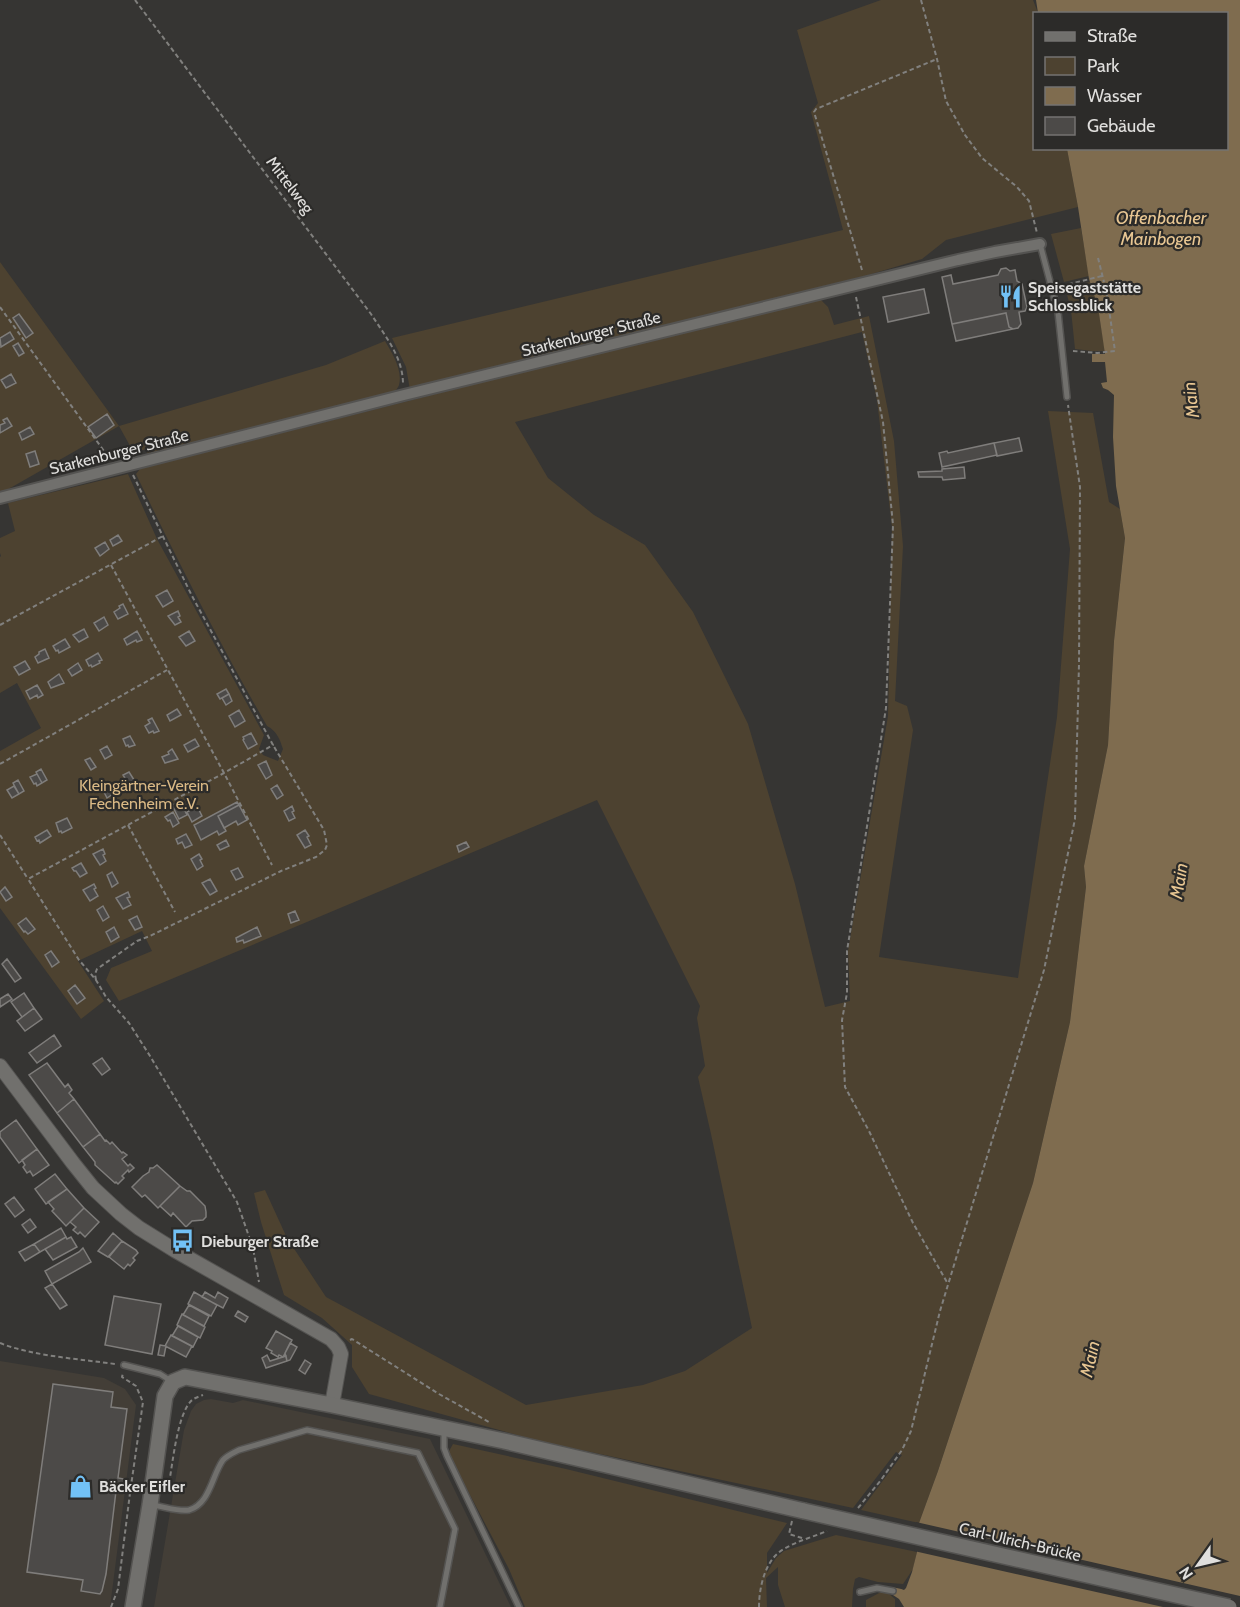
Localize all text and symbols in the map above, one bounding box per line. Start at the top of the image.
legend [1033,12,1228,150]
text: Straße [1087,25,1137,47]
text: Park [1087,55,1120,77]
text: Wasser [1087,85,1142,107]
text: Gebäude [1087,115,1156,137]
street label: Mittelweg [262,153,318,218]
water label: Offenbacher Mainbogen [1116,207,1208,250]
place label: Speisegaststätte Schlossblick [1028,278,1141,315]
restaurant icon: Speisegaststätte Schlossblick [997,283,1023,309]
street label: Starkenburger Straße [519,308,663,360]
water label: Main [1178,381,1204,420]
street label: Starkenburger Straße [47,426,191,478]
park label: Kleingärtner-Verein Fechenheim e.V. [79,776,209,813]
water label: Main [1165,861,1193,902]
bus stop icon: Dieburger Straße [170,1228,196,1254]
place label: Dieburger Straße [201,1232,319,1251]
water label: Main [1075,1339,1105,1380]
shop icon: Bäcker Eifler [68,1473,94,1499]
place label: Bäcker Eifler [99,1477,186,1496]
street label: Carl-Ulrich-Brücke [957,1519,1083,1565]
north arrow [1168,1535,1228,1595]
text: N [1175,1563,1197,1583]

